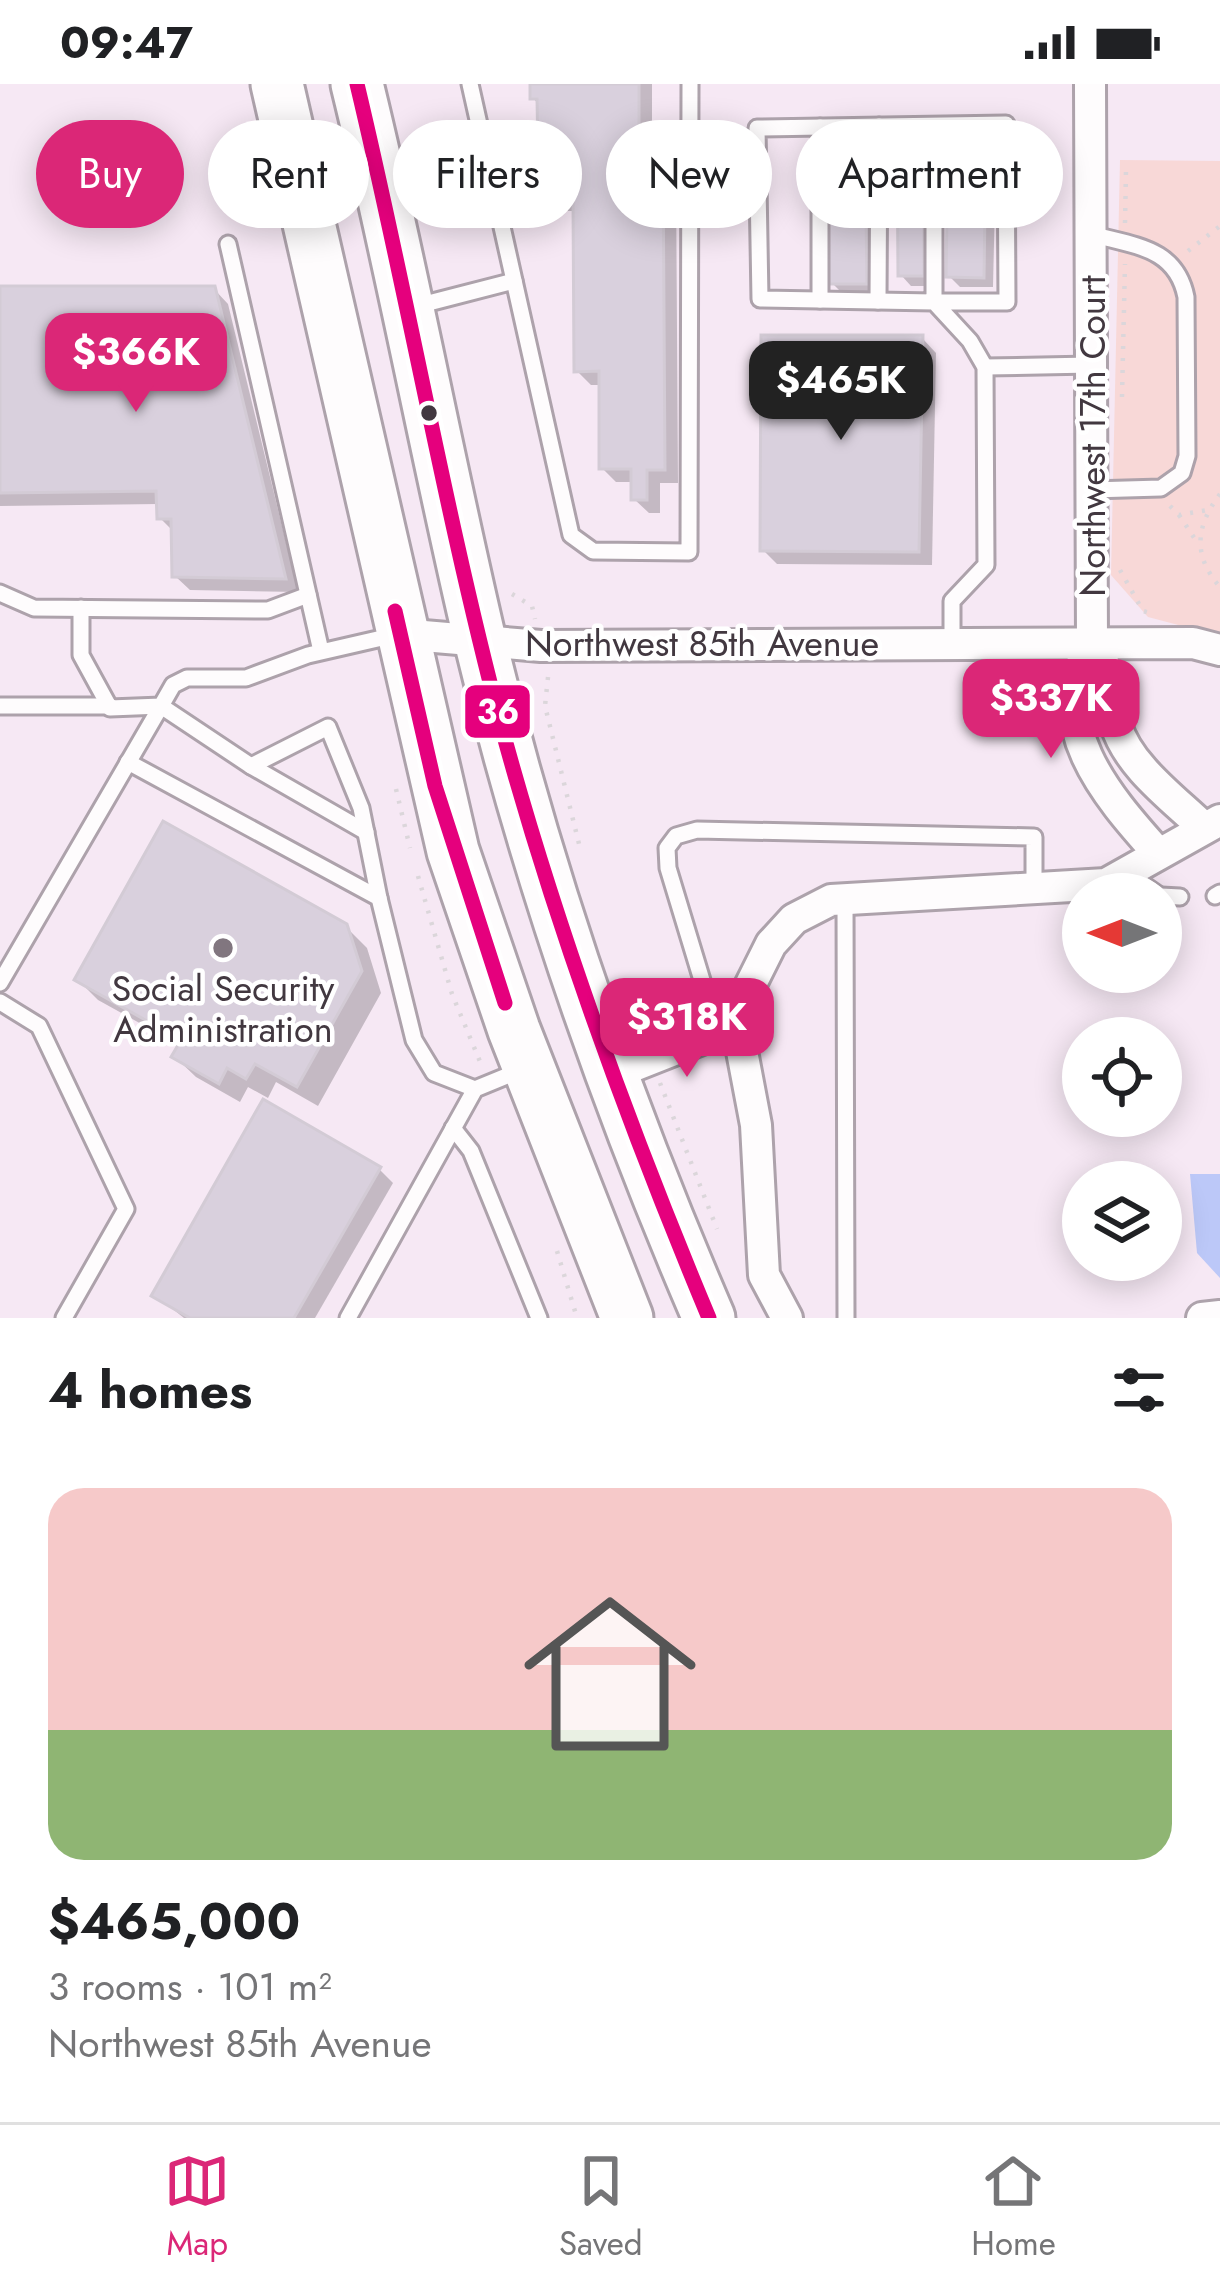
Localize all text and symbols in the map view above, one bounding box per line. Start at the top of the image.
text: 09:47 [60,10,193,75]
chip: Buy [36,120,184,228]
chip: Rent [208,120,369,228]
chip: Filters [393,120,582,228]
chip: New [606,120,772,228]
chip: Apartment [796,120,1063,228]
street label: Northwest 17th Court [1066,275,1118,597]
pin: $366K [52,313,220,415]
text: $366K [72,323,200,380]
pin: $465K [757,341,925,443]
text: $465K [776,351,906,408]
unlabelled marker [418,402,440,424]
street label: Northwest 85th Avenue [525,617,879,669]
pin: $337K [967,659,1135,761]
text: $337K [990,669,1112,726]
line badge: 36 [463,683,532,740]
text: 36 [477,688,519,735]
north arrow [1062,873,1182,993]
map controls [1062,873,1182,1281]
marker: Social Security Administration [210,935,236,961]
place label: Social Security Administration [112,962,335,1055]
pin: $318K [603,978,771,1080]
text: $318K [627,988,747,1045]
button: locate [1062,1017,1182,1137]
button: layers [1062,1161,1182,1281]
text: 4 homes [48,1353,252,1427]
icon: filters [1106,1357,1172,1423]
icon: home [502,1566,718,1782]
text: $465,000 [48,1884,300,1958]
text: 3 rooms · 101 m² [48,1958,332,2015]
text: Northwest 85th Avenue [48,2015,432,2072]
tab: Map [164,2148,230,2267]
tab: Saved [559,2148,643,2267]
tab: Home [971,2148,1056,2267]

